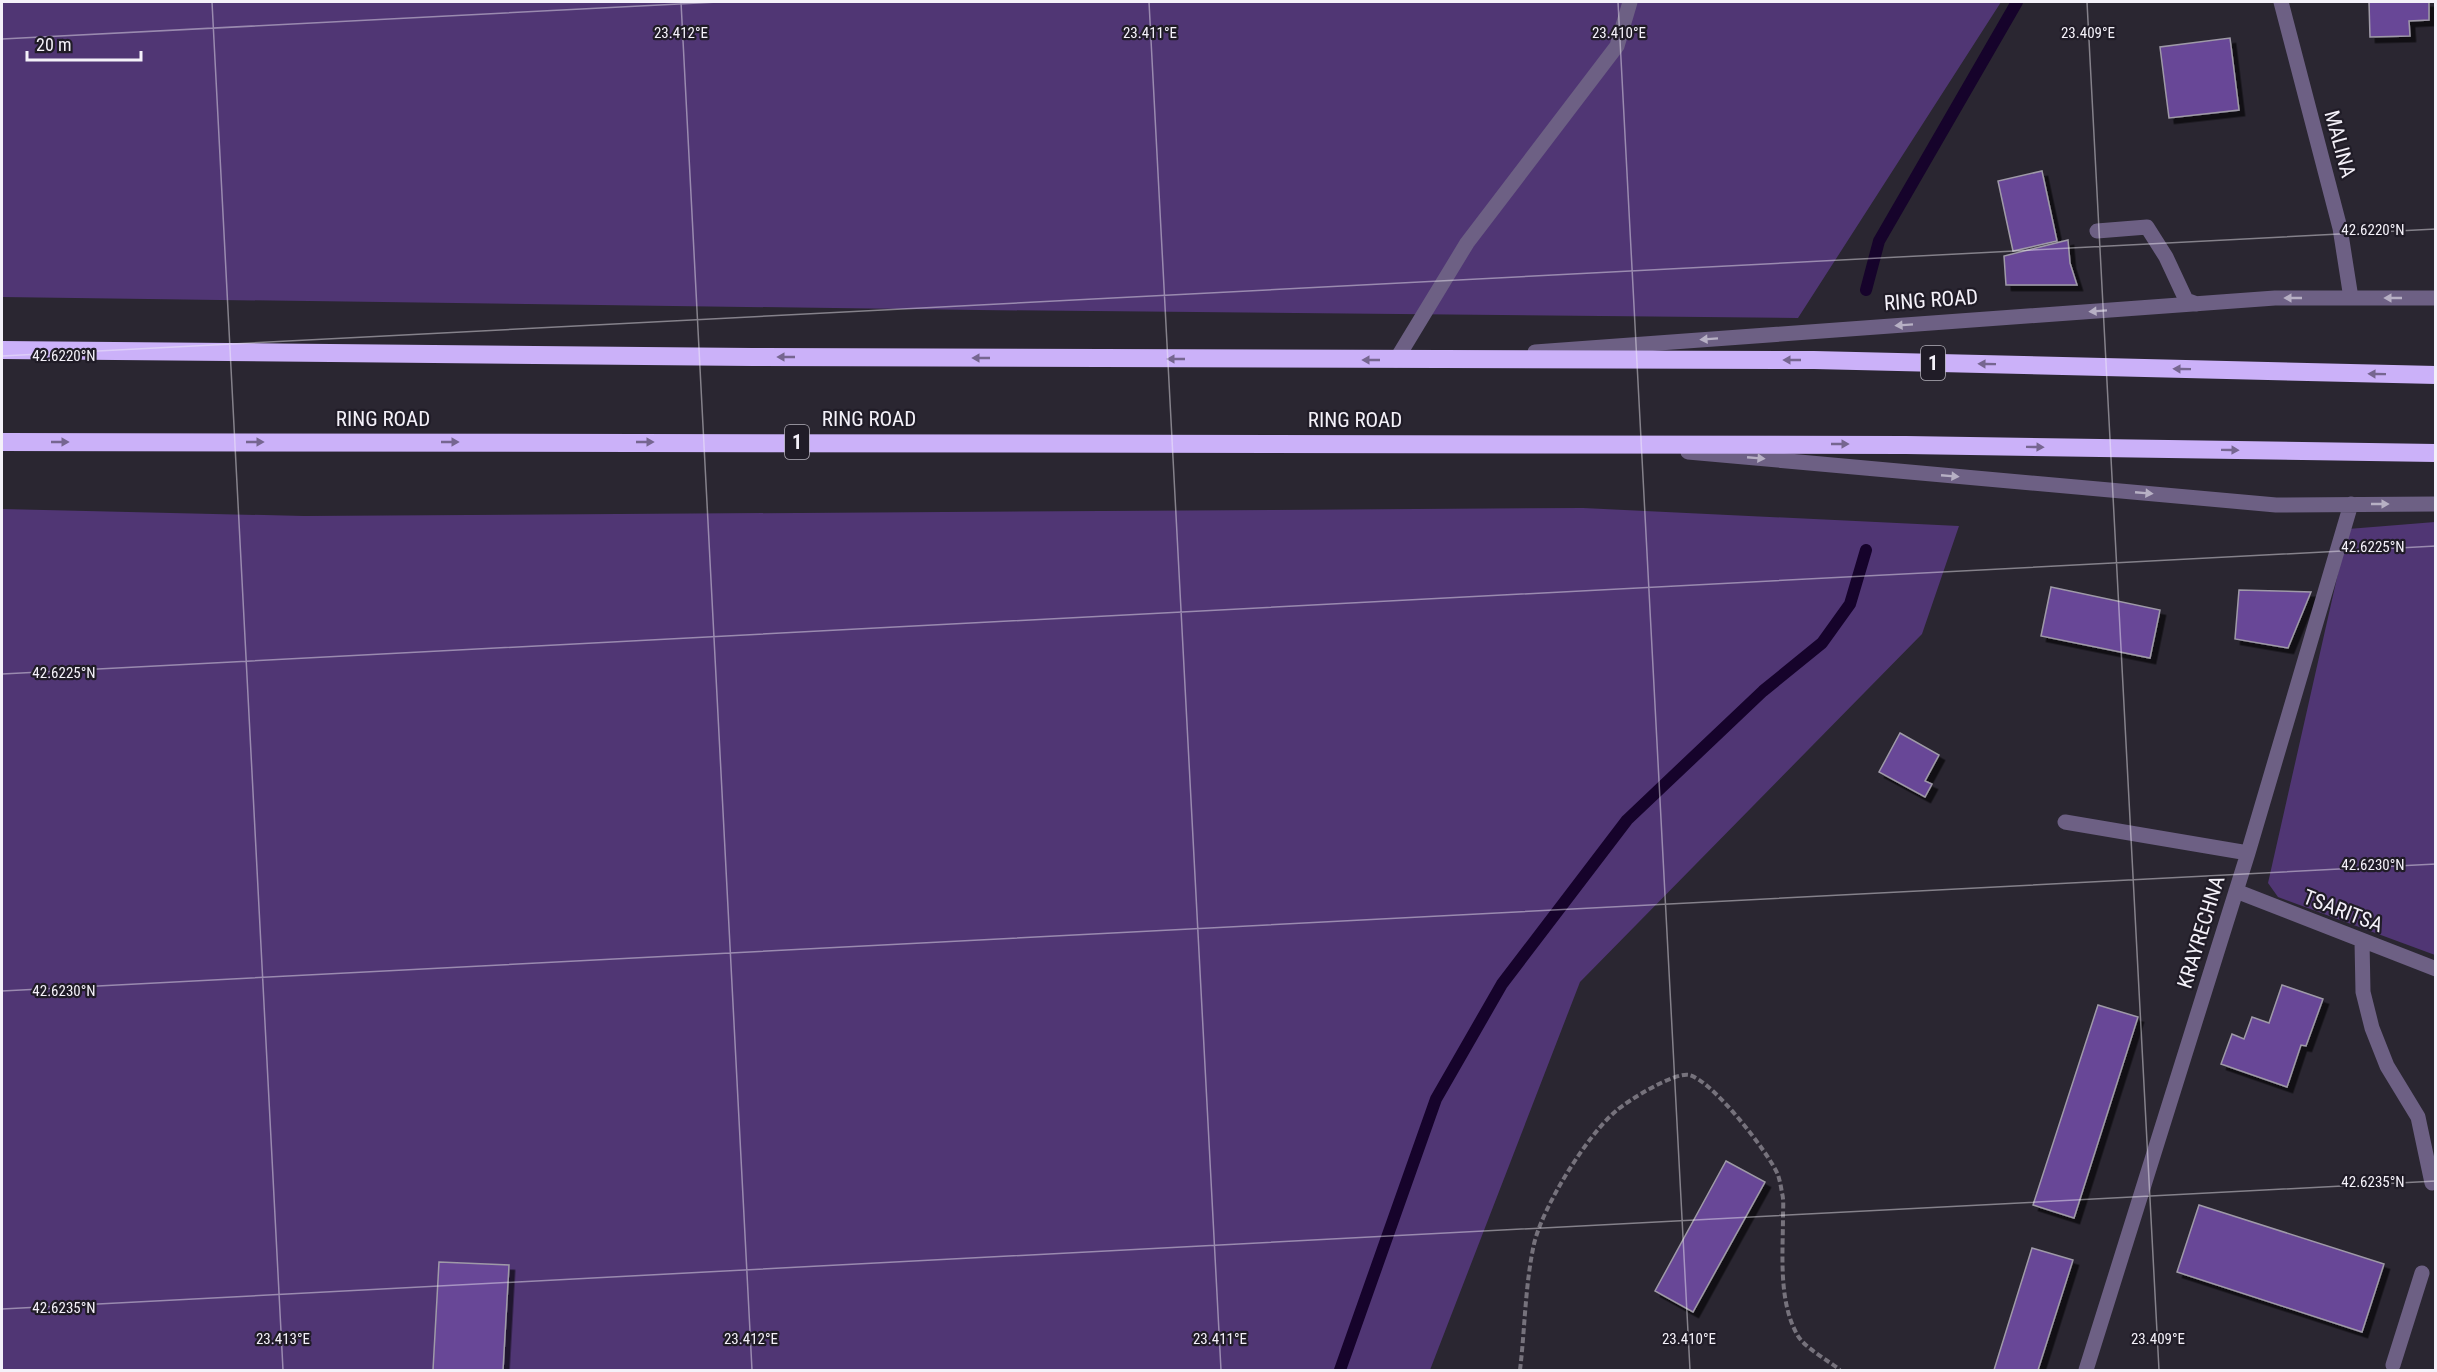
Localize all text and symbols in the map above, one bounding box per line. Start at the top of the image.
scale bar [27,24,141,62]
text: 23.412°E [654,24,708,42]
text: 23.411°E [1123,24,1177,42]
text: 23.410°E [1592,24,1646,42]
text: 23.409°E [2061,24,2115,42]
text: 20 m [36,34,71,55]
street label: MALINA [2320,108,2360,180]
text: 42.6220°N [2341,221,2405,239]
street label: RING ROAD [1883,285,1979,315]
one-way arrow [2283,293,2302,303]
one-way arrow [2384,293,2403,303]
one-way arrow [2089,306,2108,316]
one-way arrow [1894,320,1913,330]
one-way arrow [1700,334,1719,344]
road number: 1 [1921,346,1945,380]
text: 42.6220°N [32,347,96,365]
one-way arrow [777,352,796,362]
one-way arrow [972,353,991,363]
one-way arrow [1167,354,1186,364]
one-way arrow [1362,355,1381,364]
one-way arrow [1783,355,1802,365]
one-way arrow [1978,359,1997,369]
one-way arrow [2173,364,2192,374]
one-way arrow [2368,369,2387,379]
street label: RING ROAD [336,407,430,431]
street label: RING ROAD [822,407,916,431]
street label: RING ROAD [1308,408,1402,432]
road number: 1 [785,425,809,459]
one-way arrow [50,437,69,447]
one-way arrow [245,437,264,447]
one-way arrow [440,437,459,447]
one-way arrow [635,437,654,447]
one-way arrow [1831,439,1850,449]
one-way arrow [2026,442,2045,451]
one-way arrow [2221,445,2240,454]
one-way arrow [1746,453,1765,463]
one-way arrow [1940,471,1959,481]
one-way arrow [2135,488,2154,498]
one-way arrow [2371,499,2390,509]
text: 42.6225°N [2341,538,2405,556]
text: 42.6225°N [32,664,96,682]
text: 42.6230°N [2341,856,2405,874]
street label: KRAYRECHNA [2172,873,2230,991]
street label: TSARITSA [2300,885,2386,937]
text: 42.6230°N [32,982,96,1000]
text: 42.6235°N [2341,1173,2405,1191]
text: 42.6235°N [32,1299,96,1317]
text: 23.413°E [256,1330,310,1348]
text: 23.412°E [724,1330,778,1348]
text: 23.411°E [1193,1330,1247,1348]
text: 23.410°E [1662,1330,1716,1348]
text: 23.409°E [2131,1330,2185,1348]

